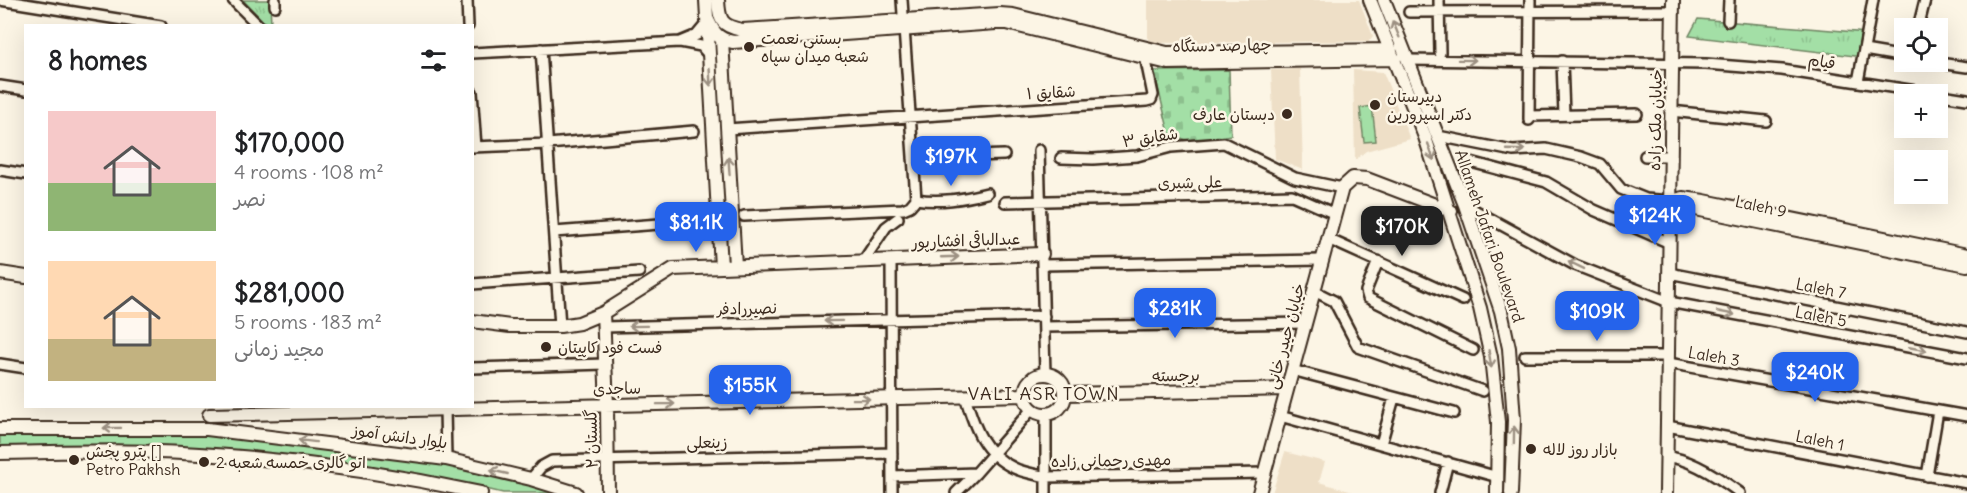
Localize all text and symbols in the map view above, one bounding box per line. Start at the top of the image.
map controls [1894,18,1948,204]
button: locate [1894,18,1948,72]
one-way arrow [1390,20,1401,38]
place label: بستنی نعمت شعبه میدان سپاه [761,28,869,67]
street label: چهارصد دستگاه [1172,34,1272,57]
marker: بستنی نعمت شعبه میدان سپاه [742,40,756,54]
text: 8 homes [48,44,147,77]
icon: filters [417,44,450,77]
street label: قیام [1806,49,1837,76]
one-way arrow [1456,54,1476,66]
one-way arrow [705,66,716,86]
street label: خیابان ملک زاده [1644,69,1666,171]
street label: شقایق ۱ [1026,81,1076,103]
button: + [1894,84,1948,138]
place label: دبیرستان دکتر اسپرورین [1387,86,1472,125]
marker: دبیرستان دکتر اسپرورین [1368,98,1382,112]
place label: دبستان عارف [1193,104,1275,124]
marker: دبستان عارف [1280,107,1294,121]
street label: شقایق ۳ [1121,123,1179,151]
text: $170,000 [234,126,345,159]
icon: home [96,135,168,207]
pin: $197K [909,136,993,187]
one-way arrow [1426,142,1437,161]
text: $197K [925,143,977,168]
one-way arrow [1505,144,1525,156]
street label: Allameh Jafari Boulevard [1451,147,1529,325]
button: − [1894,150,1948,204]
one-way arrow [724,156,735,176]
text: 4 rooms · 108 m² [234,159,384,184]
street label: علی شیری [1158,171,1222,194]
text: نصر [234,186,266,211]
street label: Laleh 9 [1733,191,1789,221]
pin: $124K [1613,195,1697,246]
pin: $81.1K [647,202,745,253]
text: $124K [1628,202,1682,227]
pin: $170K [1360,206,1444,257]
text: $81.1K [669,209,723,234]
text: $170K [1375,213,1429,238]
street label: عبدالباقی افشارپور [910,228,1021,253]
one-way arrow [939,252,959,263]
one-way arrow [1567,258,1585,270]
street label: Laleh 7 [1794,273,1848,303]
text: $281,000 [234,276,345,309]
street label: خیابان حیدر خانی [1261,281,1310,391]
icon: home [96,285,168,357]
pin: $281K [1133,288,1217,339]
pin: $109K [1555,291,1639,342]
text: $281K [1148,295,1202,320]
street label: نصیررادفر [715,297,777,319]
text: $109K [1569,298,1625,323]
street label: Laleh 5 [1793,301,1849,331]
one-way arrow [1716,308,1736,319]
text: 5 rooms · 183 m² [234,309,382,334]
one-way arrow [824,315,844,326]
one-way arrow [629,320,649,331]
text: مجید زمانی [234,336,324,361]
place label: فست فود کاپیتان [558,337,662,358]
marker: فست فود کاپیتان [539,340,553,354]
street label: Laleh 3 [1687,342,1741,370]
one-way arrow [1908,344,1927,355]
one-way arrow [1485,349,1496,368]
pin: $240K [1773,352,1857,403]
text: $240K [1786,359,1844,384]
pin: $155K [708,365,792,416]
street label: برجسته [1152,365,1200,385]
text: $155K [723,372,777,397]
street label: ساجدی [593,378,641,398]
district label: VALI ASR TOWN [968,382,1120,405]
one-way arrow [850,393,870,404]
one-way arrow [655,398,675,409]
street label: گلستان ۲ [580,409,602,469]
street label: بلوار دانش آموز [349,419,449,454]
one-way arrow [103,422,123,434]
one-way arrow [1508,425,1520,445]
street label: Laleh 1 [1794,425,1846,455]
street label: زینعلی [686,432,728,453]
one-way arrow [297,435,317,446]
place label: بازار روز لاله [1543,439,1618,459]
place label: پترو پخش [] Petro Pakhsh [86,441,180,479]
marker: بازار روز لاله [1524,442,1538,456]
street label: مهدی رحمانی زاده [1051,449,1171,472]
place label: اتو گالری خمسه شعبه 2 [216,452,366,473]
marker: پترو پخش [] Petro Pakhsh [67,453,81,467]
marker: اتو گالری خمسه شعبه 2 [197,455,211,469]
one-way arrow [490,465,509,477]

